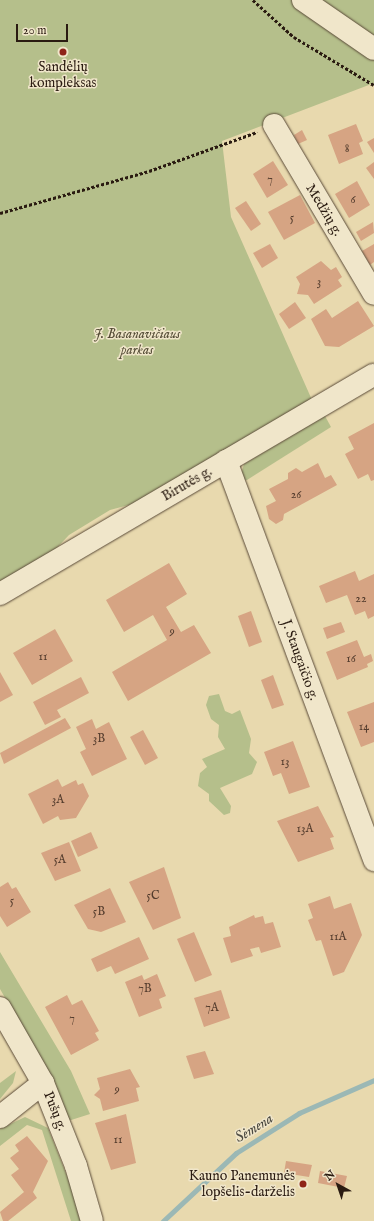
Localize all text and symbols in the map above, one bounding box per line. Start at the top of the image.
scale bar [18,16,70,42]
text: 20 m [23,23,46,38]
marker: Sandėlių kompleksas [58,47,68,57]
place label: Sandėlių kompleksas [30,59,96,92]
house number: 8 [345,142,349,156]
house number: 7 [267,173,273,187]
street label: Medžių g. [302,181,346,239]
house number: 6 [350,193,356,207]
house number: 5 [290,211,294,225]
house number: 3 [317,275,321,289]
park label: J. Basanavičiaus parkas [94,326,180,358]
street label: Birutės g. [159,463,215,505]
house number: 26 [291,488,301,502]
house number: 22 [355,592,367,606]
street label: J. Staugaičio g. [278,617,322,703]
house number: 9 [169,625,175,639]
house number: 11 [39,650,47,664]
house number: 16 [346,652,356,666]
house number: 14 [359,720,369,734]
house number: 3B [93,732,105,746]
house number: 13 [281,755,289,769]
house number: 3A [52,793,64,807]
house number: 13A [296,822,314,836]
house number: 5A [54,853,66,867]
house number: 5C [147,889,159,903]
house number: 5 [10,894,14,908]
house number: 5B [93,905,105,919]
house number: 11A [329,930,347,944]
house number: 7B [138,982,152,996]
house number: 7A [205,1001,219,1015]
house number: 7 [69,1012,75,1026]
house number: 9 [114,1083,120,1097]
street label: Pušų g. [40,1089,70,1133]
water label: Sėmena [232,1109,276,1147]
house number: 11 [114,1133,122,1147]
north arrow [318,1165,358,1205]
text: N [322,1167,338,1184]
place label: Kauno Panemunės lopšelis-darželis [189,1168,295,1200]
marker: Kauno Panemunės lopšelis-darželis [298,1179,308,1189]

